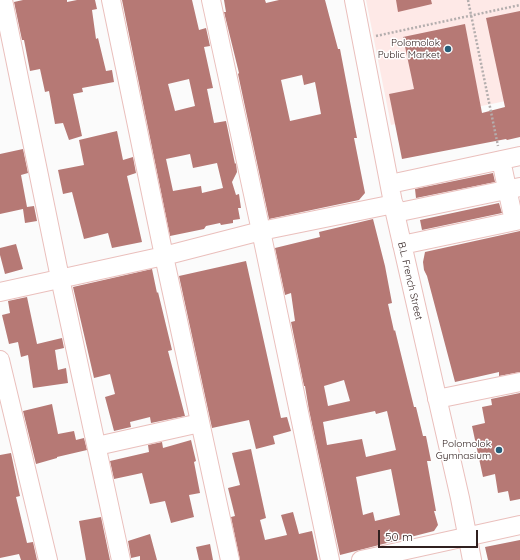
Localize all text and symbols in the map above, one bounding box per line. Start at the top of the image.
place label: Polomolok Public Market [378,37,440,60]
marker: Polomolok Public Market [443,44,453,54]
street label: B.L. French Street [395,241,425,321]
place label: Polomolok Gymnasium [436,438,491,462]
marker: Polomolok Gymnasium [494,445,504,455]
scale bar [380,522,480,548]
text: 50 m [385,529,413,544]

